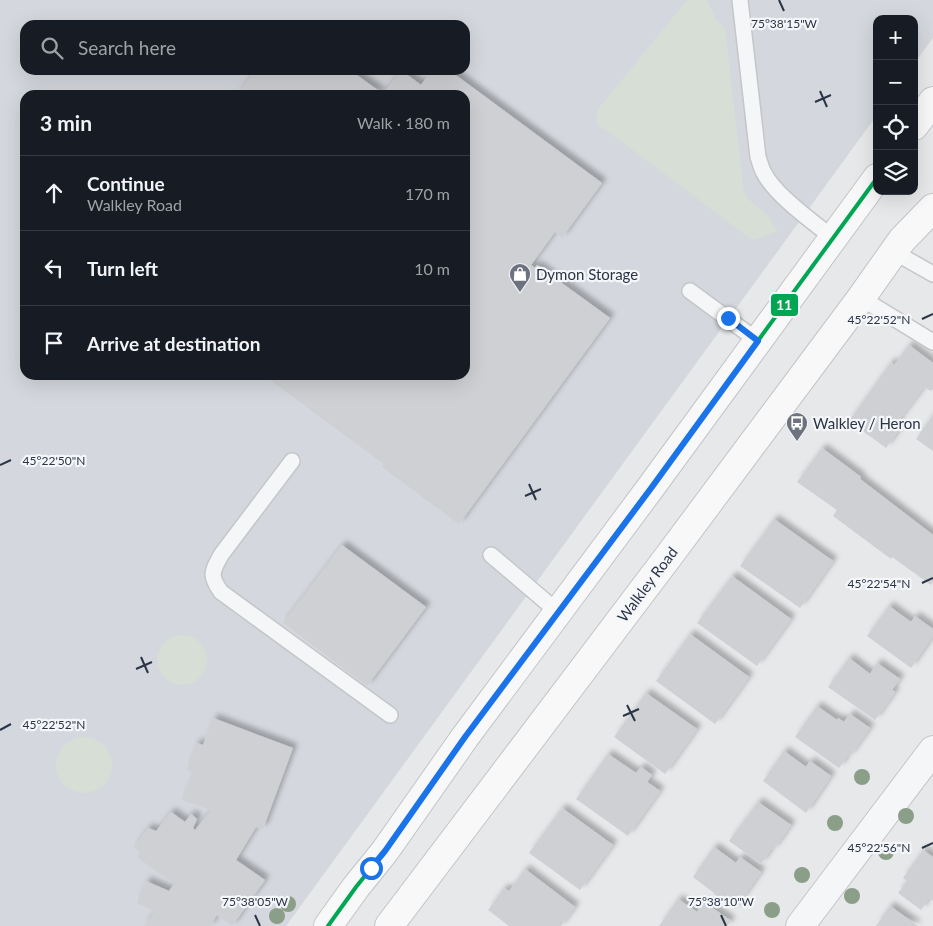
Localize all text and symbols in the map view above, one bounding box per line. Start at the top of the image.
map controls [873,15,918,195]
button: + [873,15,918,60]
text: 75°38'15"W [751,16,818,31]
search box [20,20,470,75]
icon: search [38,34,66,62]
text: Search here [78,36,176,59]
button: − [873,60,918,105]
button: locate [873,105,918,150]
text: 3 min [40,110,92,135]
text: Walk · 180 m [357,113,450,132]
button: layers [873,150,918,195]
text: Continue [87,172,165,195]
icon: ahead [40,179,68,207]
text: 170 m [405,184,450,203]
text: Walkley Road [87,195,182,214]
icon: left [40,254,68,282]
text: Turn left [87,257,158,280]
text: 10 m [414,259,450,278]
shop icon: Dymon Storage [508,262,532,293]
place label: Dymon Storage [536,265,638,283]
line badge: 11 [770,293,799,317]
text: 11 [776,296,792,313]
route end [717,307,740,330]
text: 45°22'52"N [848,312,910,327]
icon: arrive [40,329,68,357]
text: Arrive at destination [87,332,260,355]
bus stop icon: Walkley / Heron [785,411,809,442]
place label: Walkley / Heron [813,414,921,432]
text: 45°22'50"N [23,453,85,468]
street label: Walkley Road [613,543,681,625]
text: 45°22'54"N [848,576,910,591]
text: 45°22'52"N [23,717,85,732]
text: 45°22'56"N [848,840,910,855]
route start [360,857,383,880]
text: 75°38'05"W [222,894,289,909]
text: 75°38'10"W [688,894,755,909]

